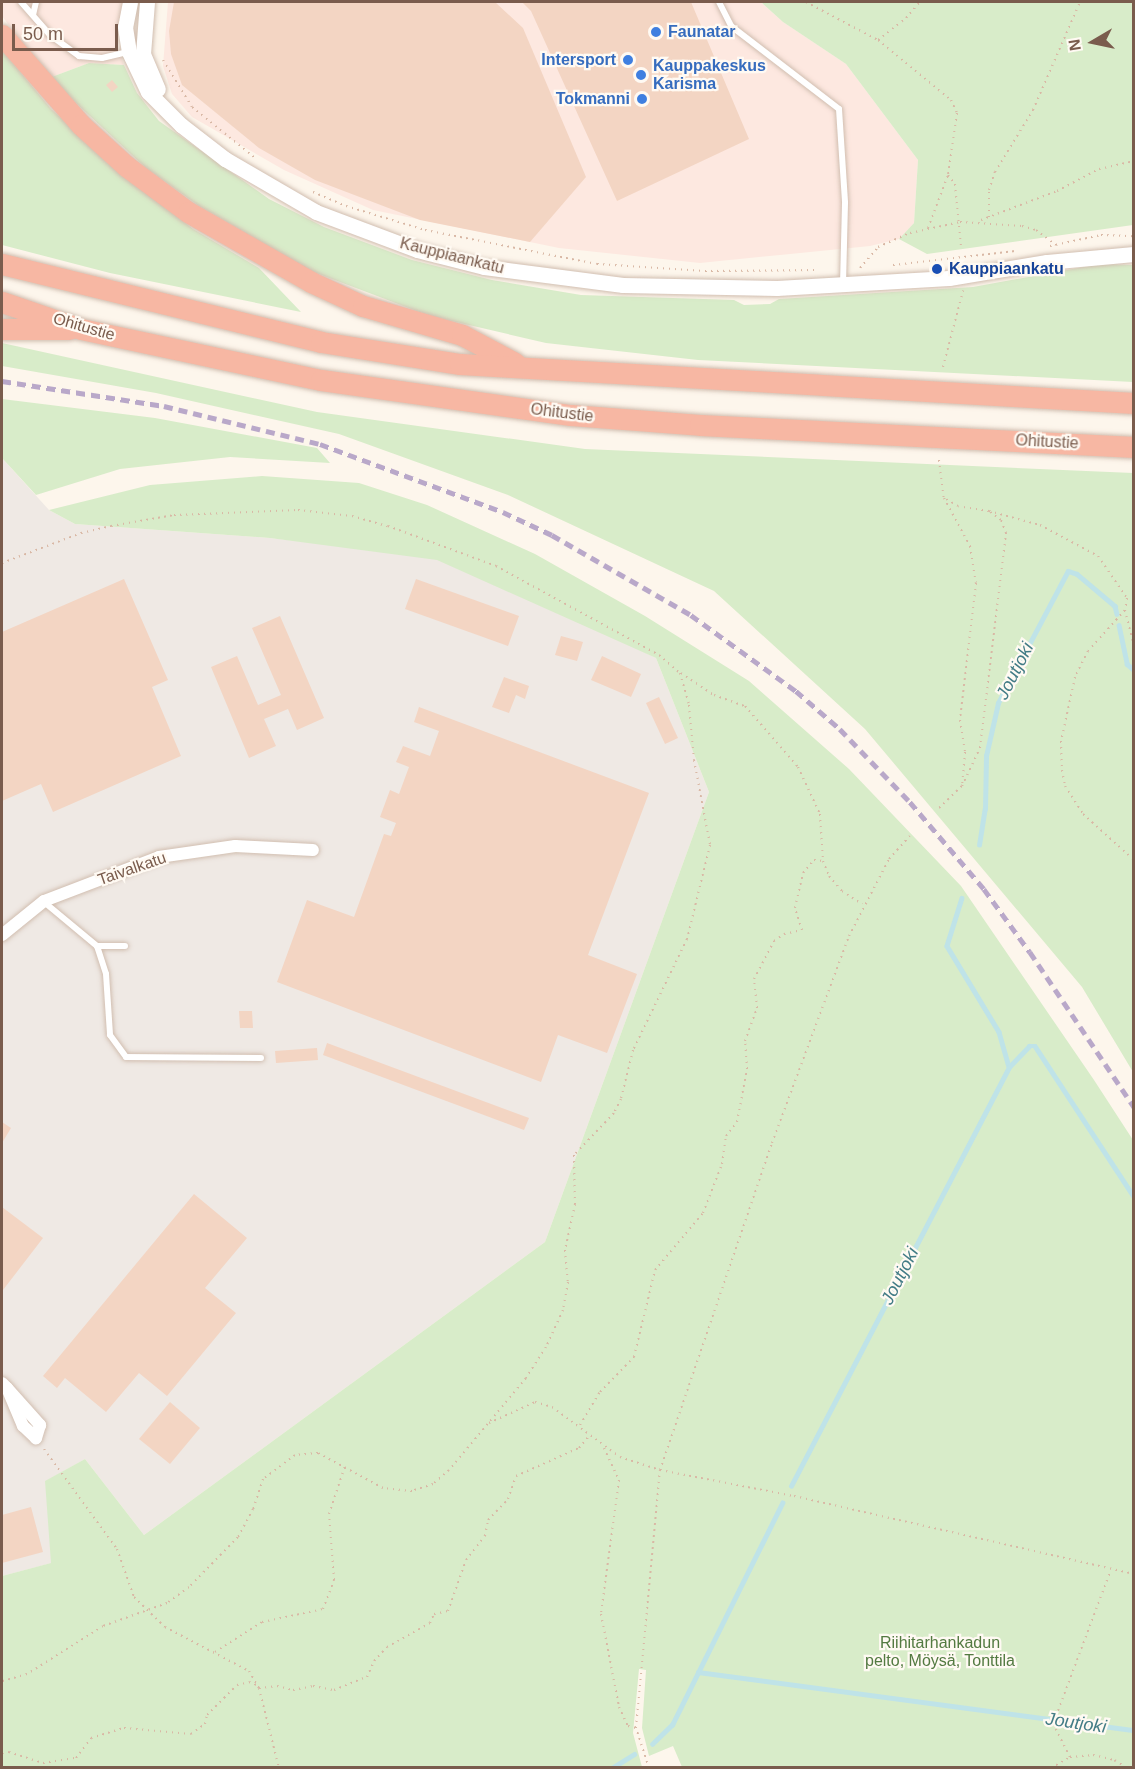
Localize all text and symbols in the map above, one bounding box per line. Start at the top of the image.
scale bar [15,12,122,50]
north arrow [1063,12,1123,72]
place label: Faunatar [668,22,736,42]
text: 50 m [23,24,63,44]
marker: Faunatar [649,25,663,39]
text: N [1065,38,1084,52]
place label: Intersport [541,50,616,70]
marker: Intersport [621,53,635,67]
place label: Kauppakeskus Karisma [653,56,766,94]
marker: Kauppakeskus Karisma [634,68,648,82]
place label: Tokmanni [556,89,630,109]
marker: Tokmanni [635,92,649,106]
street label: Kauppiaankatu [398,234,506,278]
place label: Kauppiaankatu [949,259,1064,279]
marker: Kauppiaankatu [930,262,944,276]
street label: Ohitustie [51,309,117,345]
street label: Ohitustie [529,400,595,426]
street label: Ohitustie [1015,431,1079,453]
water label: Joutjoki [992,639,1038,703]
street label: Taivalkatu [95,848,169,890]
water label: Joutjoki [877,1244,923,1308]
park label: Riihitarhankadun pelto, Möysä, Tonttila [865,1633,1015,1671]
water label: Joutjoki [1044,1708,1108,1738]

